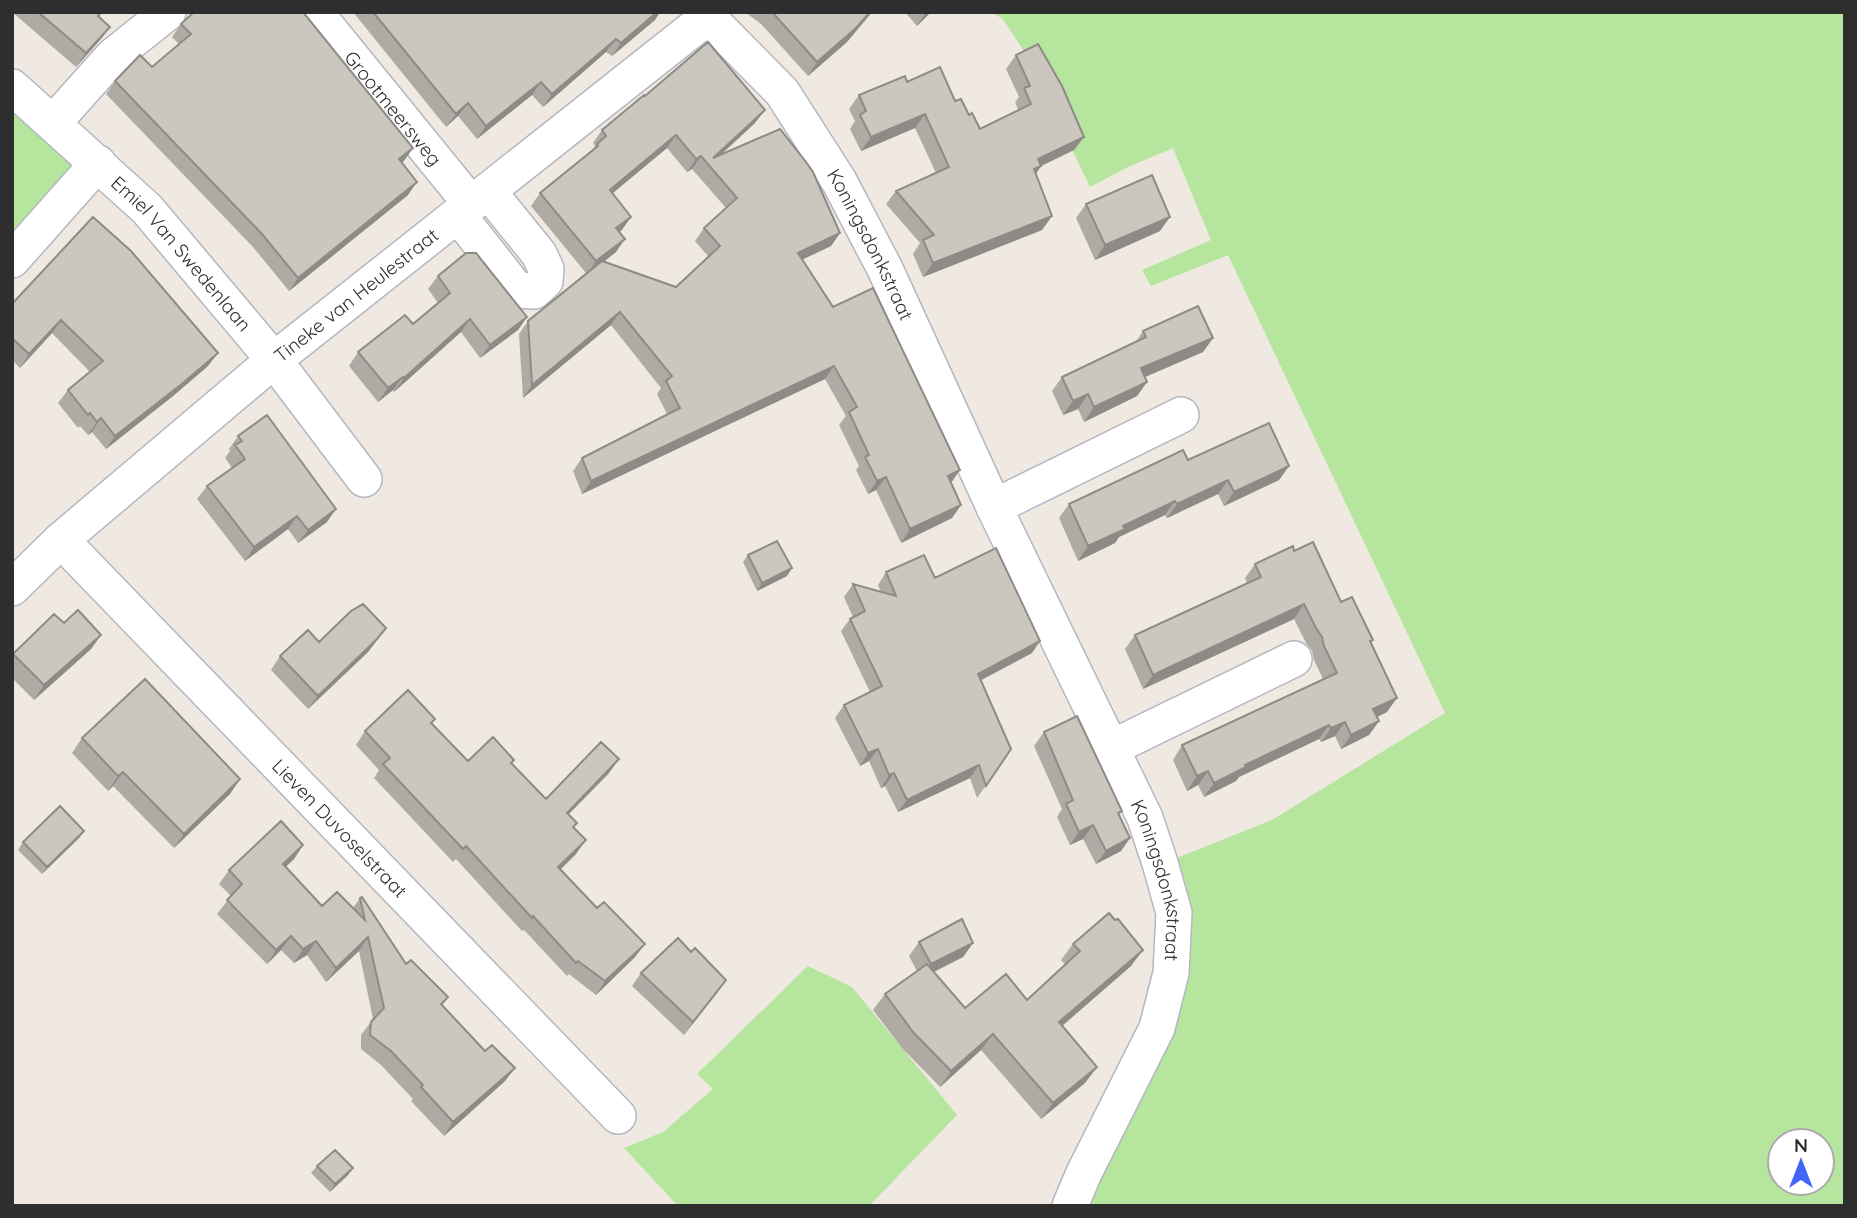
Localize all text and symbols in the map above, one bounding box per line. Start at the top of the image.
street label: Grootmeersweg [339,46,447,171]
street label: Koningsdonkstraat [822,164,919,324]
street label: Emiel Van Swedenlaan [106,171,257,336]
street label: Tineke van Heulestraat [269,223,443,368]
street label: Lieven Duvoselstraat [267,754,412,903]
street label: Koningsdonkstraat [1126,795,1186,962]
north arrow [1766,1127,1836,1197]
text: N [1794,1133,1808,1157]

